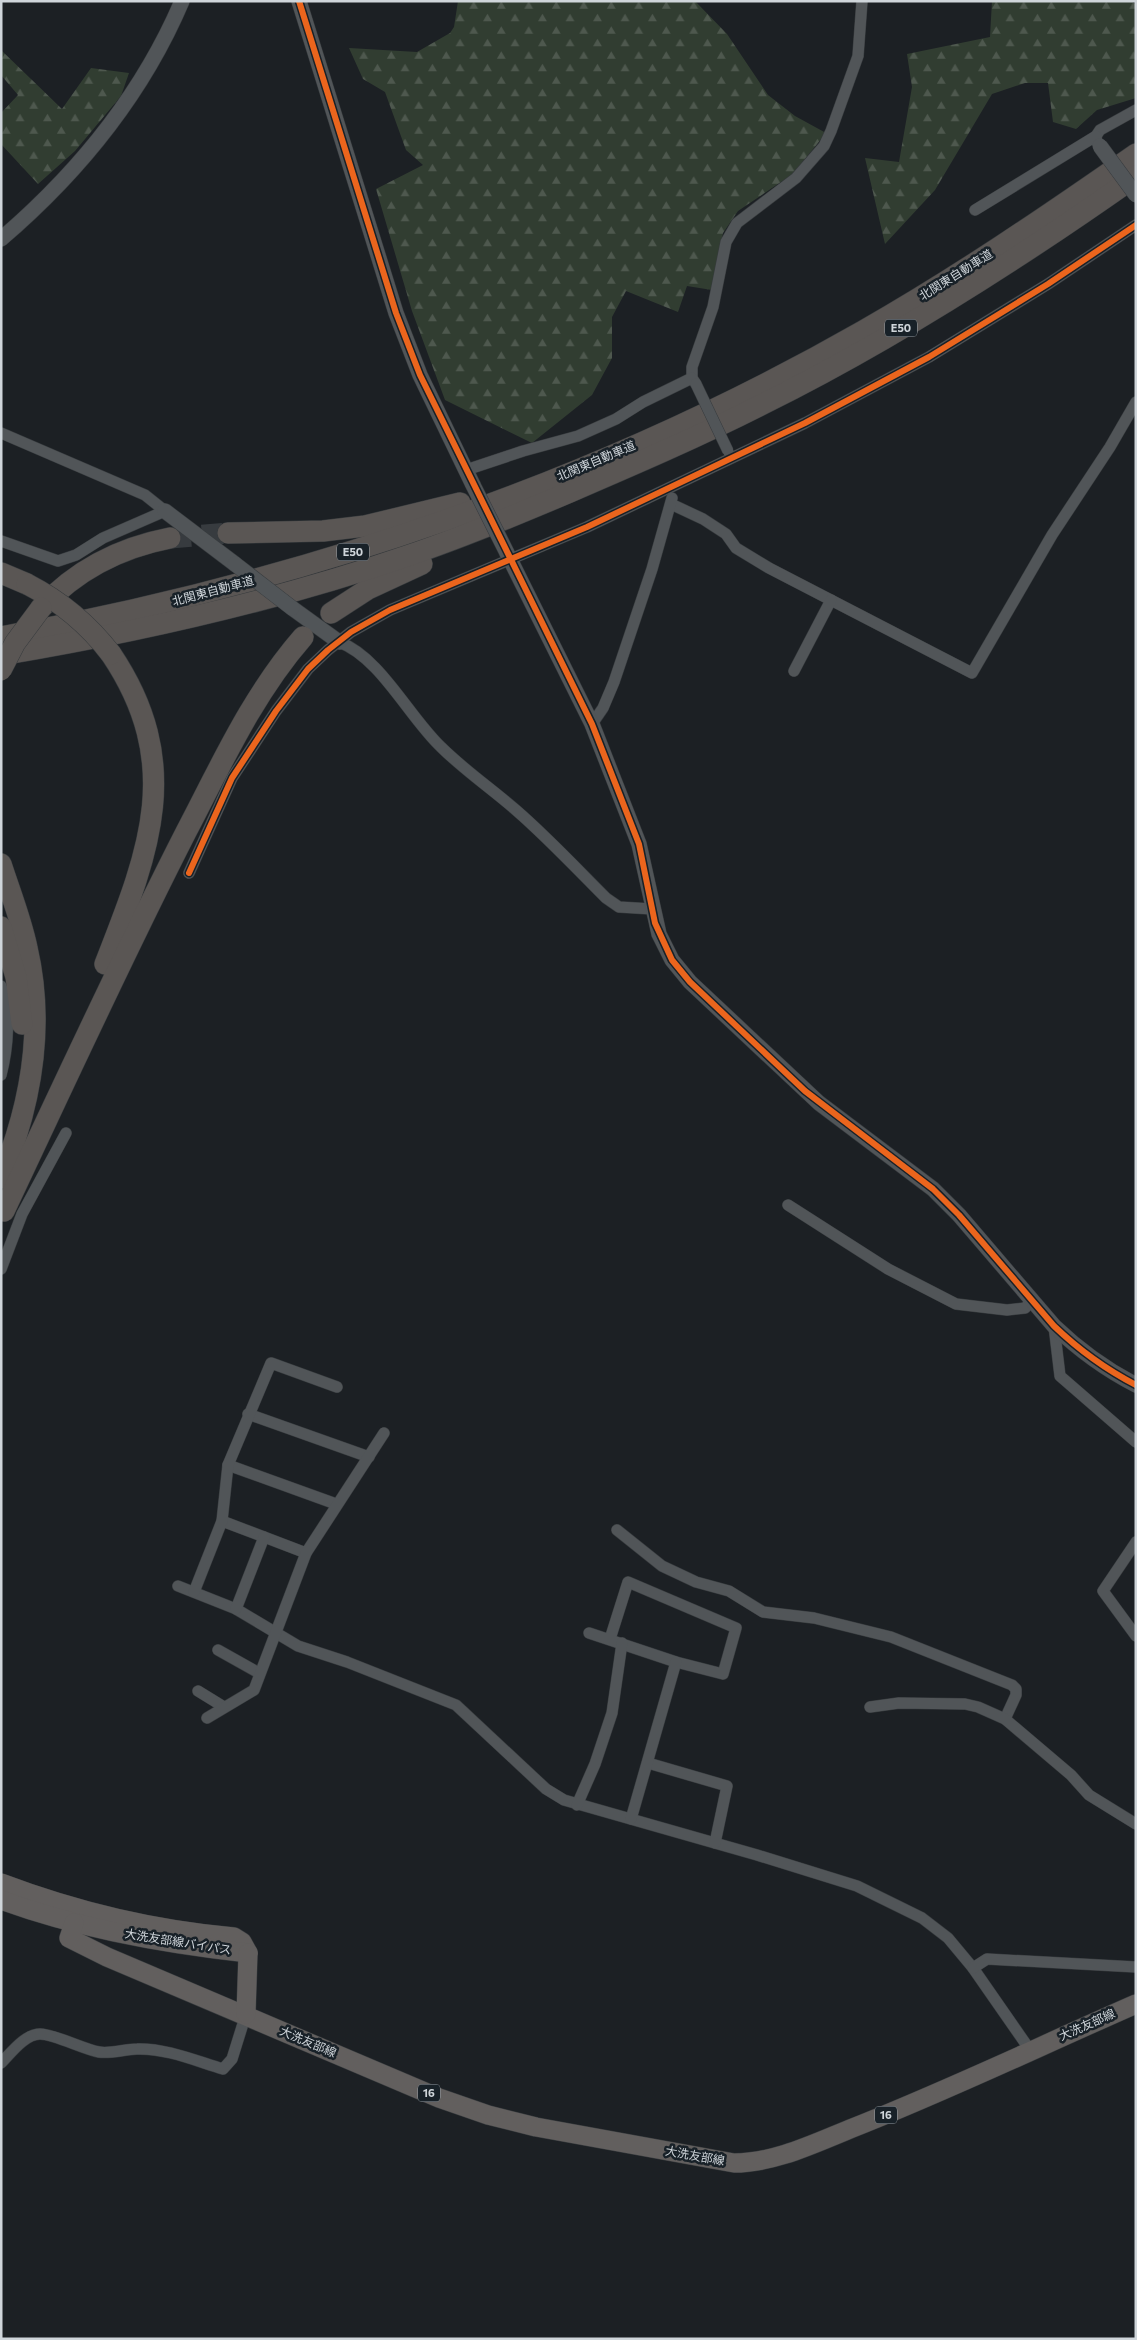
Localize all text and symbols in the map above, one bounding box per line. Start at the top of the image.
street label: 北関東自動車道 [916,246,995,302]
road number: E50 [885,319,917,336]
street label: 北関東自動車道 [554,437,637,483]
road number: E50 [337,544,369,560]
street label: 北関東自動車道 [170,572,255,608]
street label: 大洗友部線バイパス [124,1926,232,1956]
street label: 大洗友部線 [1056,2005,1117,2043]
street label: 大洗友部線 [278,2023,339,2059]
road number: 16 [418,2084,440,2102]
road number: 16 [875,2106,897,2124]
street label: 大洗友部線 [664,2143,726,2167]

